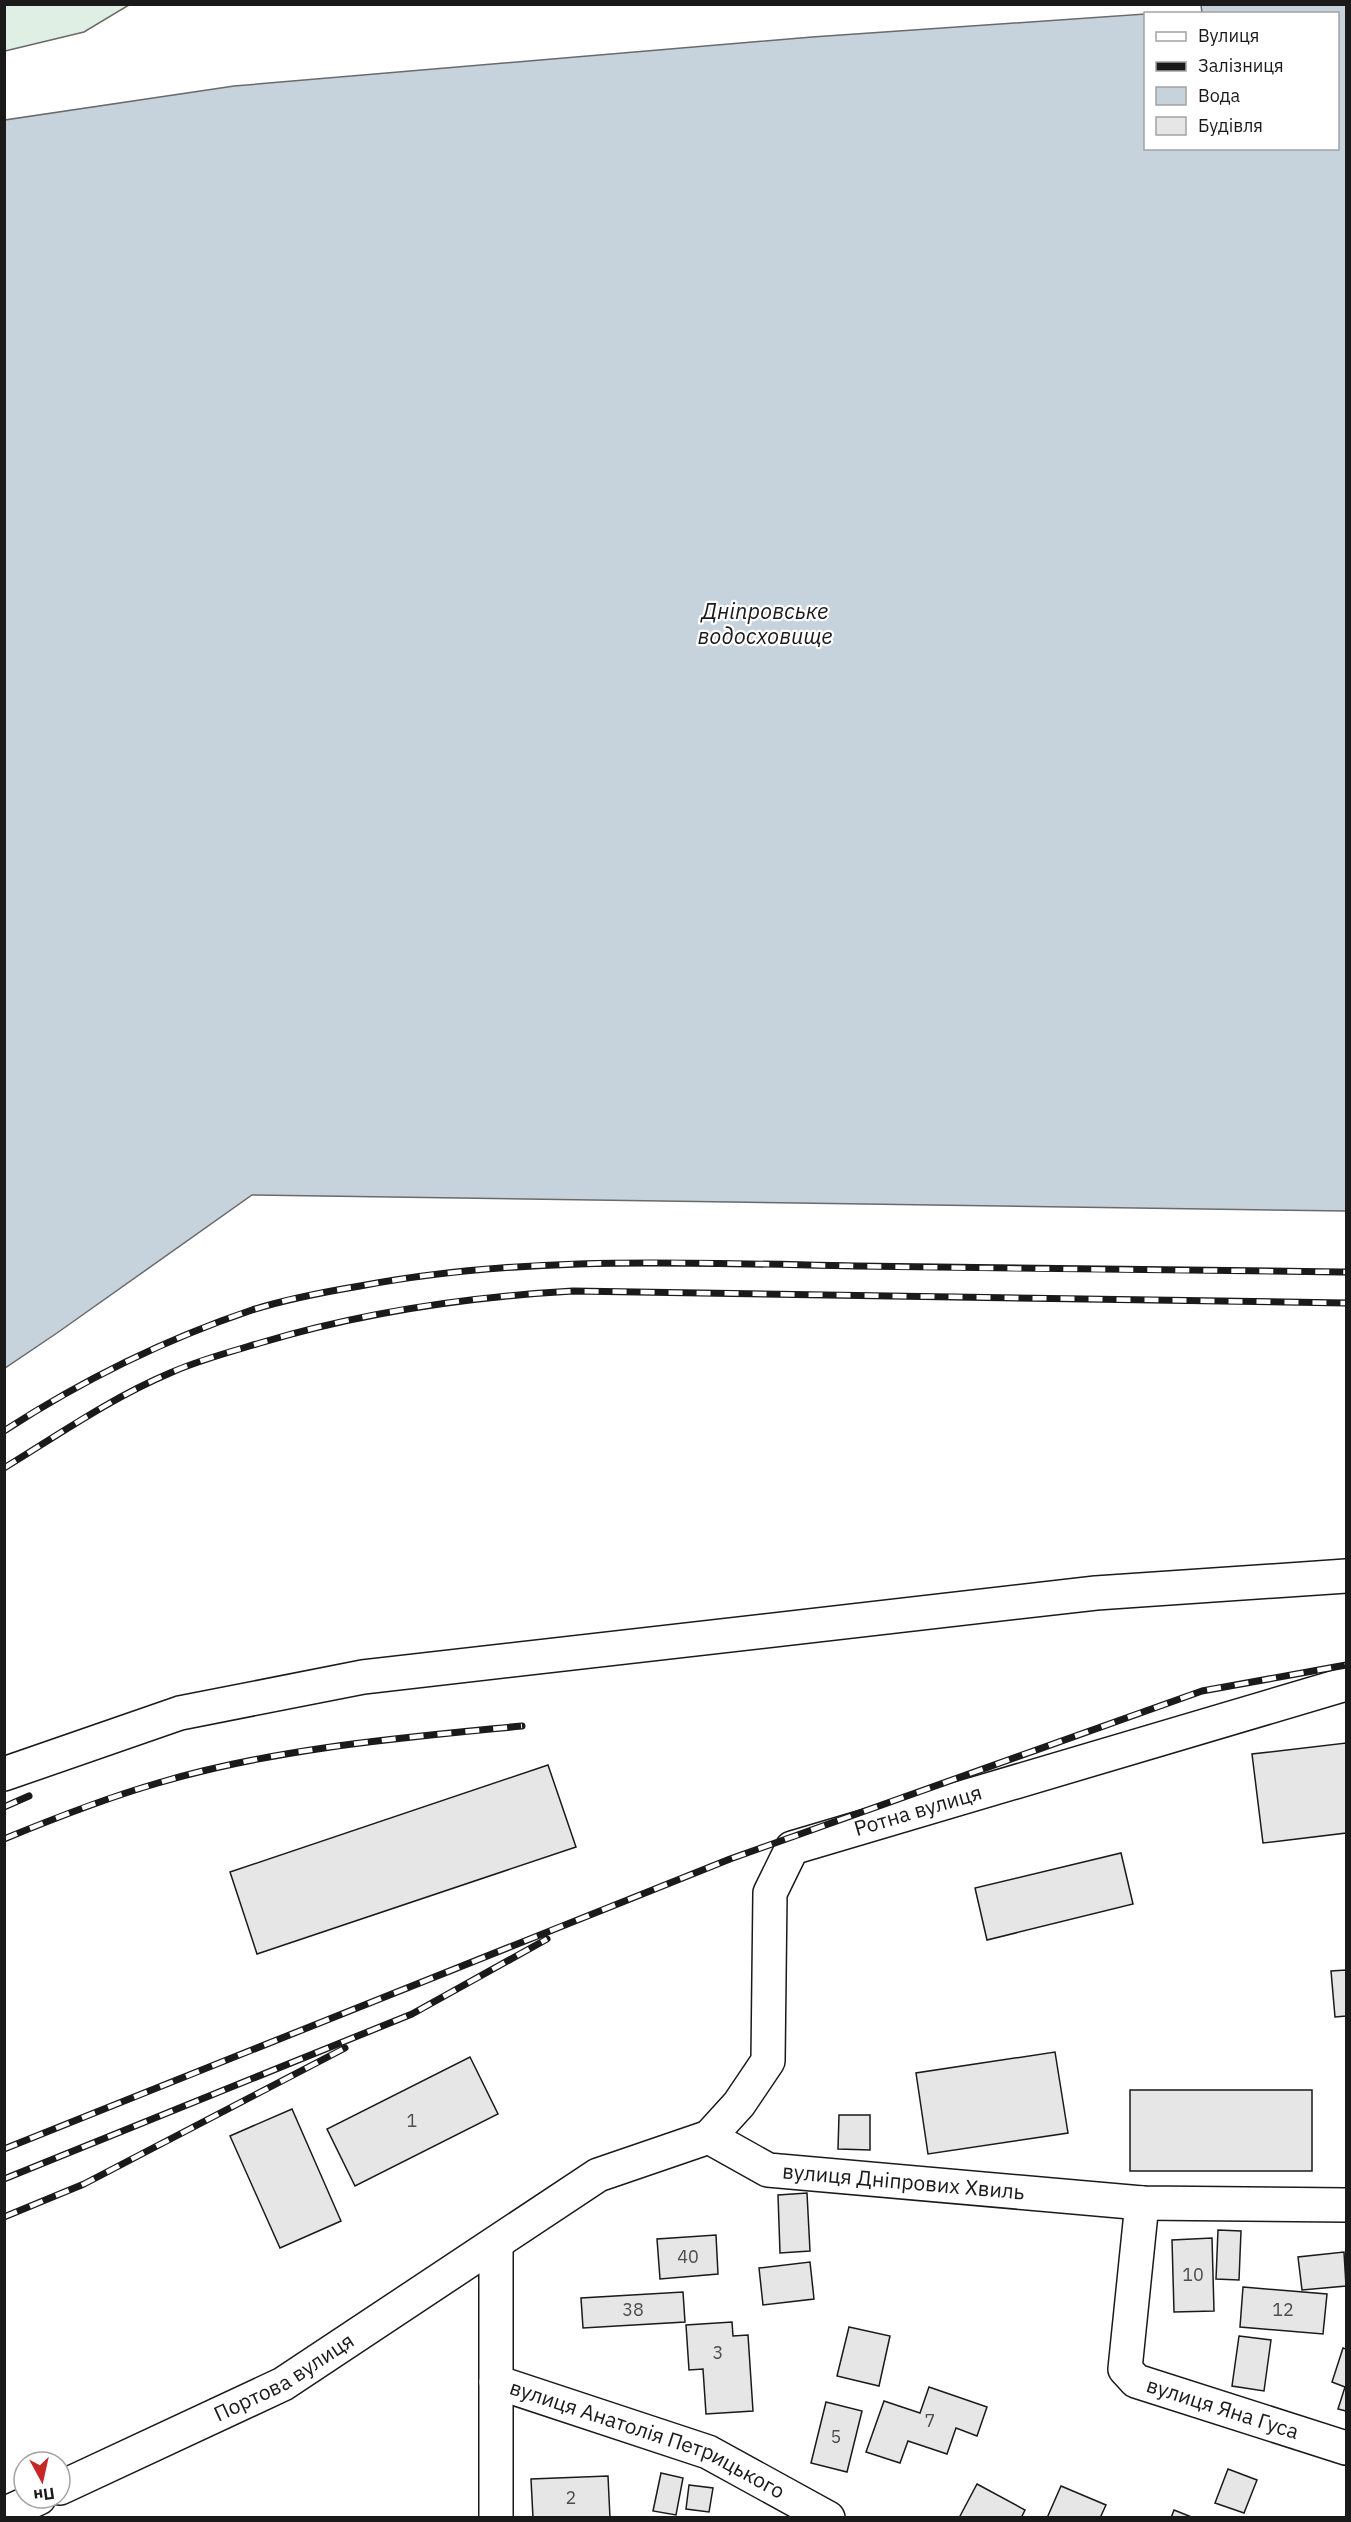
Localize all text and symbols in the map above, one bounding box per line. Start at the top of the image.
legend [1144,12,1339,150]
text: Вулиця [1198,24,1259,47]
text: Залізниця [1198,54,1284,77]
text: Вода [1198,84,1241,107]
text: Будівля [1198,114,1263,137]
water label: Дніпровське водосховище [698,596,832,650]
street label: Ротна вулиця [850,1778,985,1842]
house number: 1 [407,2109,417,2132]
street label: вулиця Дніпрових Хвиль [781,2156,1026,2206]
house number: 40 [677,2245,699,2268]
house number: 10 [1182,2263,1204,2286]
house number: 38 [622,2298,644,2321]
house number: 12 [1272,2298,1294,2321]
street label: Портова вулиця [209,2326,359,2427]
house number: 3 [713,2341,723,2364]
street label: вулиця Яна Гуса [1143,2370,1303,2445]
street label: вулиця Анатолія Петрицького [506,2373,790,2505]
house number: 7 [925,2409,935,2432]
house number: 5 [831,2425,841,2448]
north arrow [12,2450,72,2510]
text: Пн [32,2483,56,2506]
house number: 2 [566,2486,576,2509]

